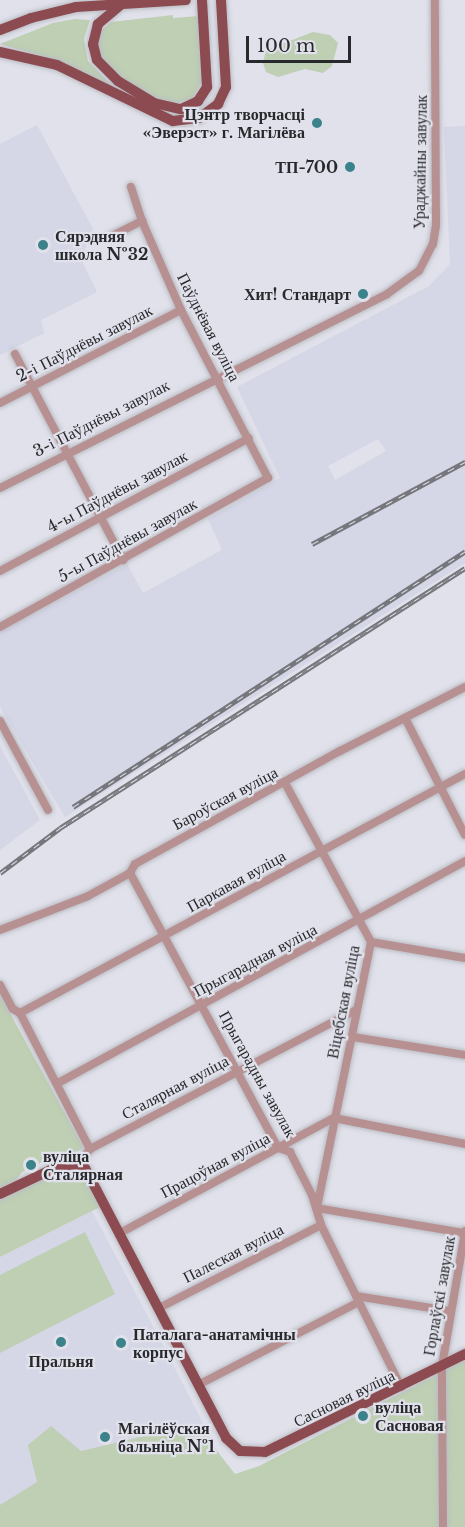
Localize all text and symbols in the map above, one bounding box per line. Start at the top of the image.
scale bar [249,24,354,62]
text: 100 m [257,35,315,57]
street label: Ураджайны завулак [409,95,431,229]
place label: Цэнтр творчасці «Эверэст» г. Магілёва [142,104,305,142]
marker: Цэнтр творчасці «Эверэст» г. Магілёва [310,116,324,130]
place label: ТП-700 [275,157,338,177]
marker: ТП-700 [343,160,357,174]
place label: Сярэдняя школа №32 [55,226,148,264]
marker: Сярэдняя школа №32 [36,238,50,252]
street label: Паўднёвая вуліца [173,270,245,384]
place label: Хит! Стандарт [244,284,351,304]
marker: Хит! Стандарт [356,287,370,301]
street label: 2-і Паўднёвы завулак [13,300,155,386]
street label: 3-і Паўднёвы завулак [30,375,172,461]
street label: 4-ы Паўднёвы завулак [44,446,190,536]
street label: 5-ы Паўднёвы завулак [54,494,200,586]
street label: Бароўская вуліца [169,762,281,834]
street label: Паркавая вуліца [183,846,289,916]
street label: Прыгарадная вуліца [190,919,320,1001]
street label: Віцебская вуліца [323,944,363,1060]
street label: Прыгарадны завулак [215,1007,301,1141]
street label: Сталярная вуліца [118,1051,232,1123]
street label: Працоўная вуліца [157,1128,273,1202]
place label: вуліца Сталярная [43,1146,123,1184]
marker: вуліца Сталярная [24,1158,38,1172]
street label: Палеская вуліца [179,1219,287,1287]
street label: Горлаўскі завулак [419,1235,459,1357]
place label: Паталага-анатамічны корпус [133,1324,296,1362]
marker: Пральня [54,1335,68,1349]
marker: Паталага-анатамічны корпус [114,1336,128,1350]
place label: Пральня [29,1351,93,1371]
street label: Сасновая вуліца [290,1365,398,1431]
place label: вуліца Сасновая [375,1397,444,1435]
marker: вуліца Сасновая [356,1409,370,1423]
place label: Магілёўская бальніца №1 [118,1418,215,1456]
marker: Магілёўская бальніца №1 [96,1428,114,1446]

